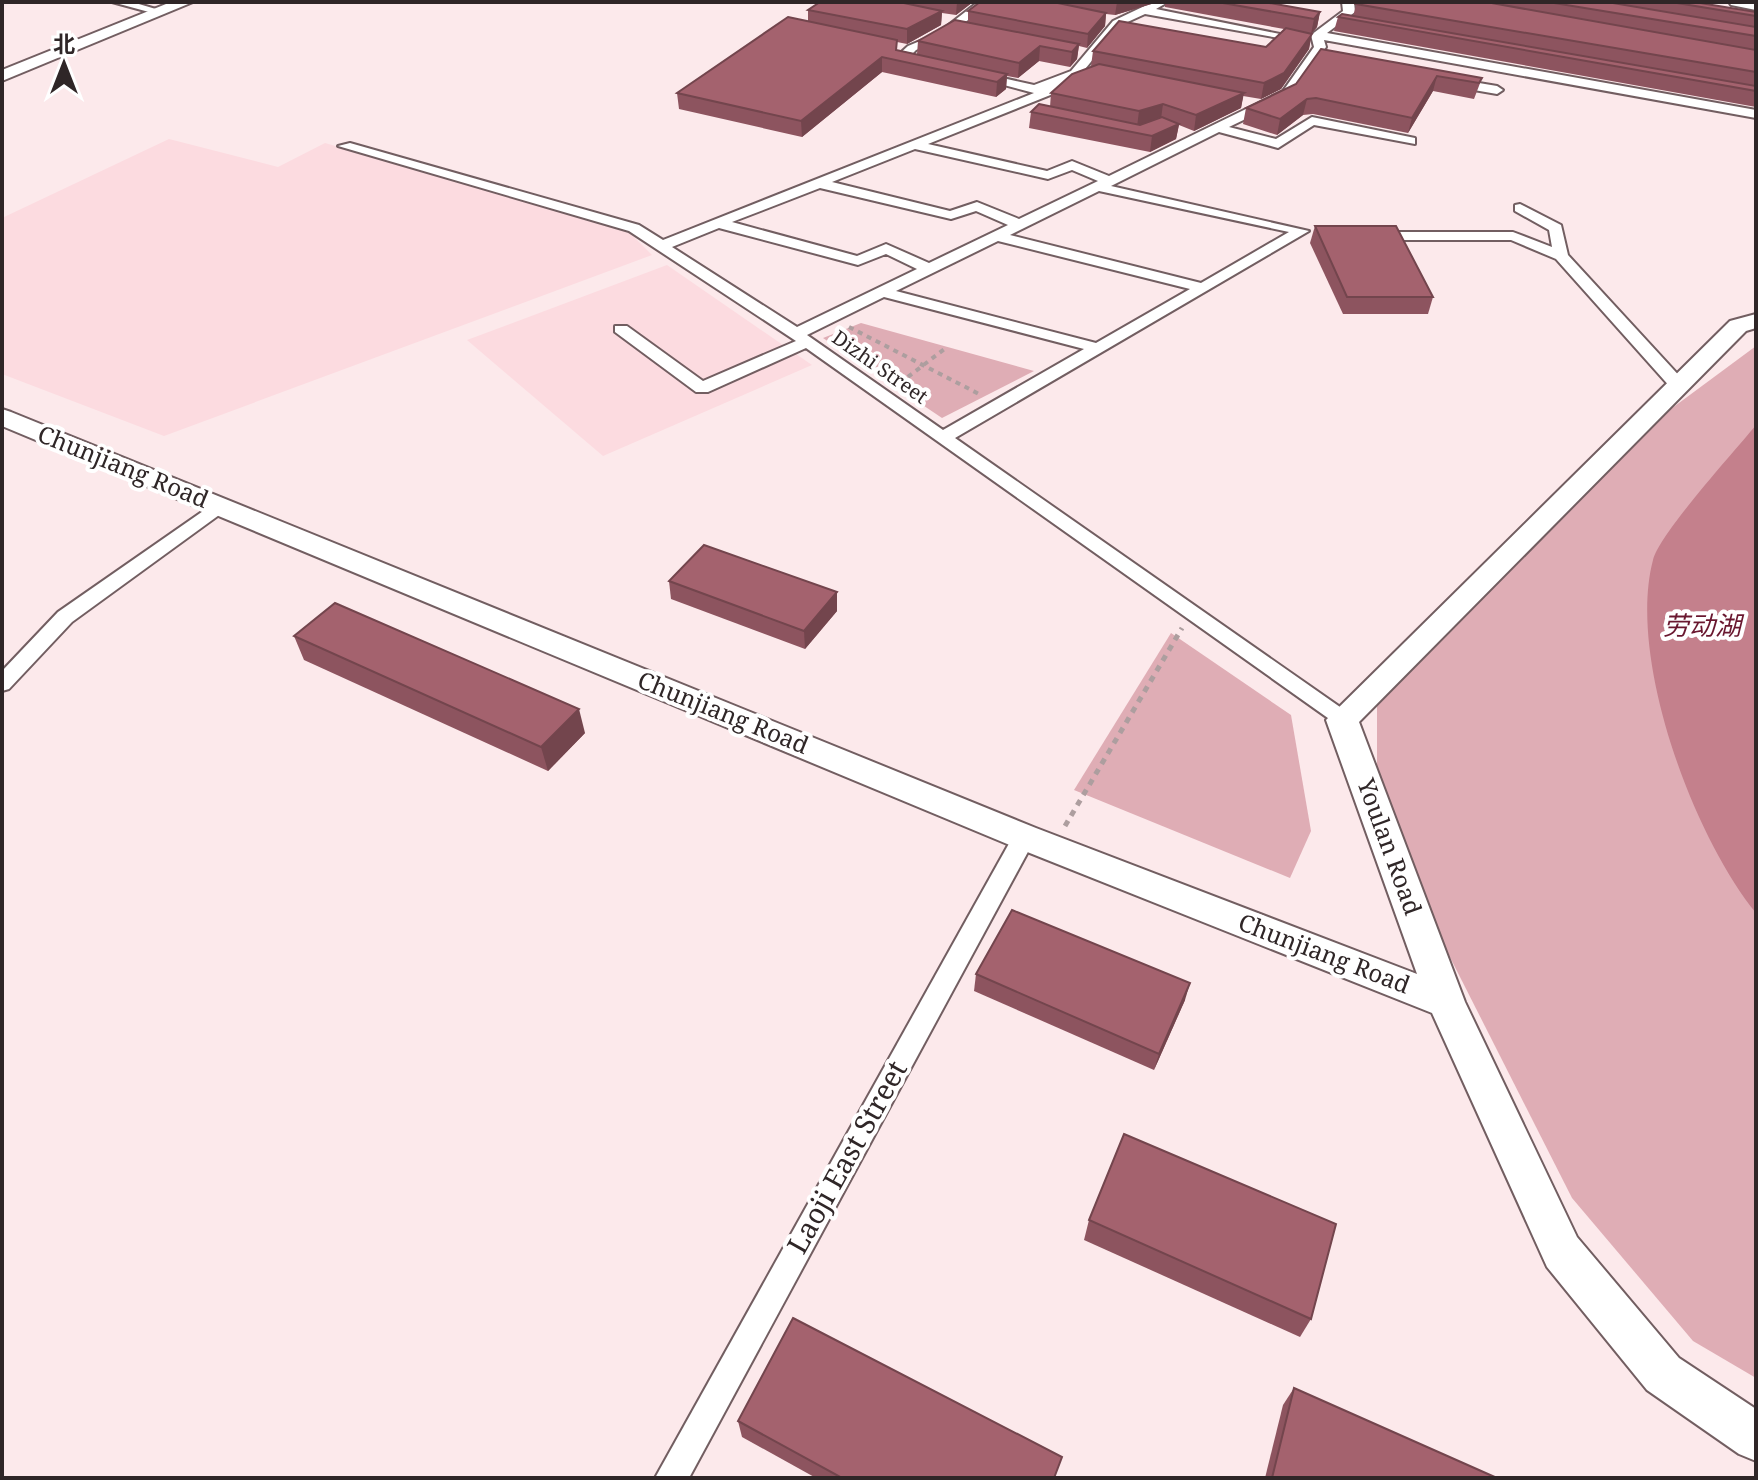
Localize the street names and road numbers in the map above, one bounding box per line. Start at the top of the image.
street label: Dizhi Street [827,324,934,410]
street label: Chunjiang Road [33,416,214,515]
street label: Chunjiang Road [633,662,814,761]
street label: Youlan Road [1350,773,1430,920]
street label: Chunjiang Road [1234,905,1415,1001]
street label: Laoji East Street [777,1053,915,1260]

